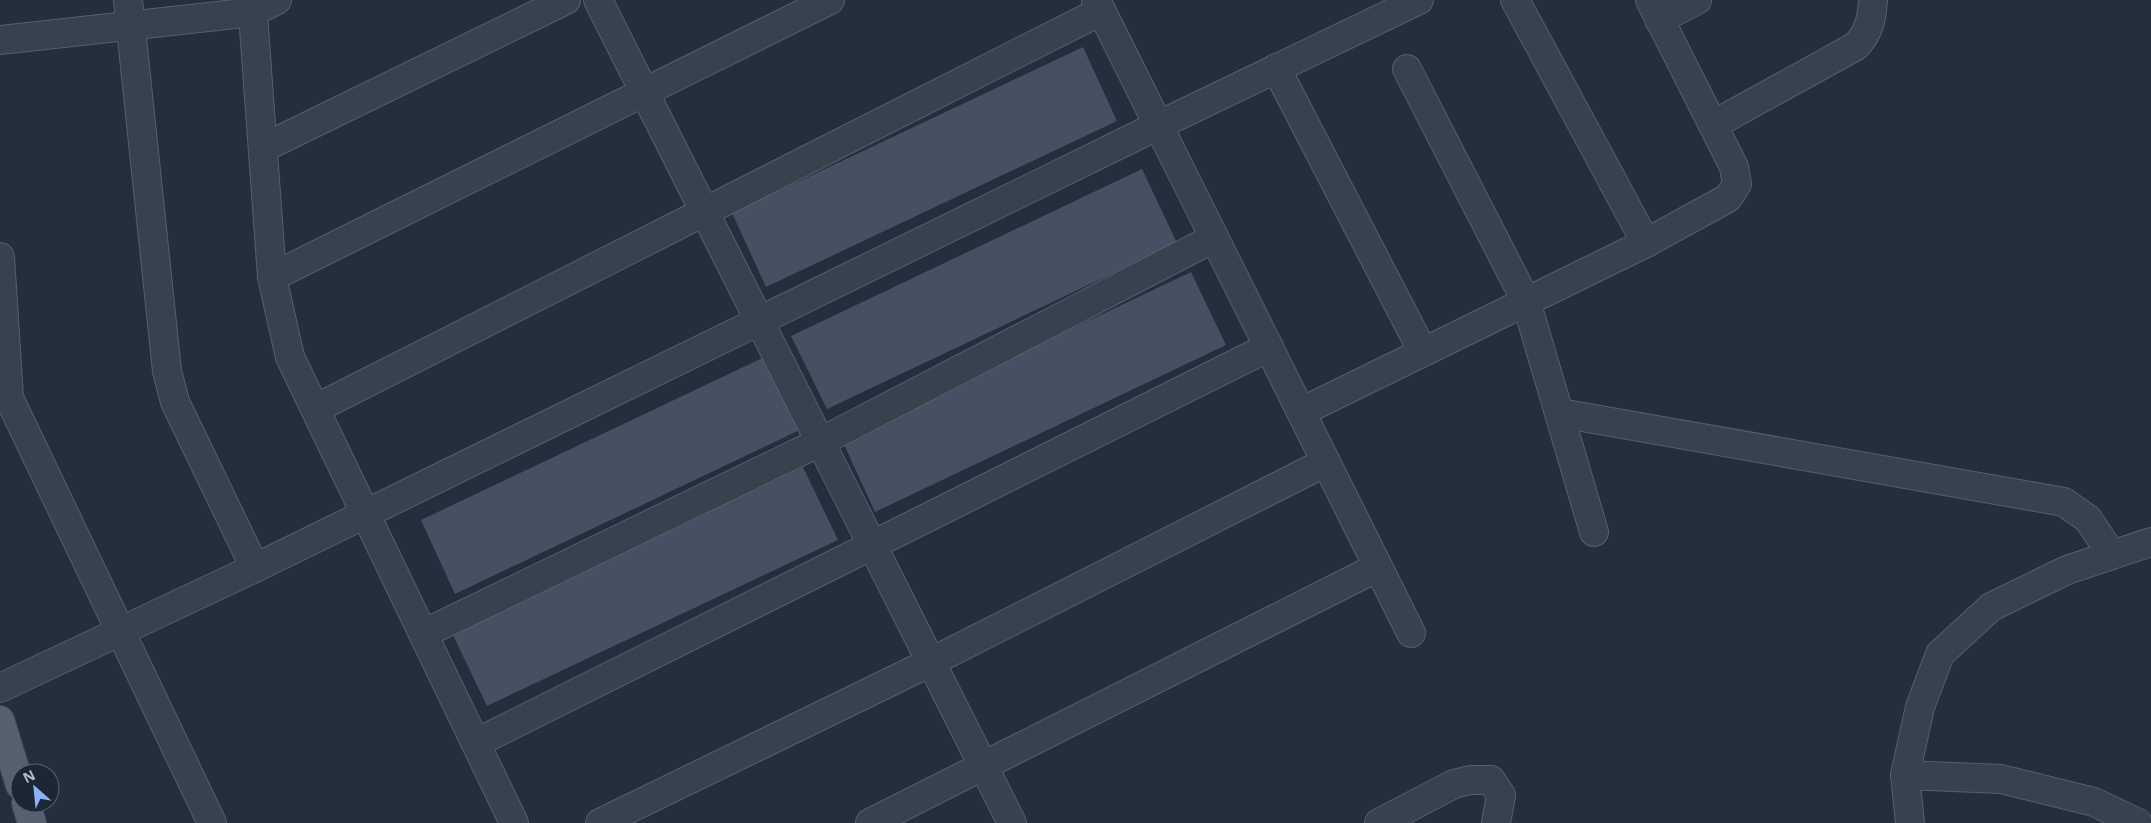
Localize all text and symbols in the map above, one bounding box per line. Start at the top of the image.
north arrow [10,763,60,813]
text: N [19,765,38,787]

